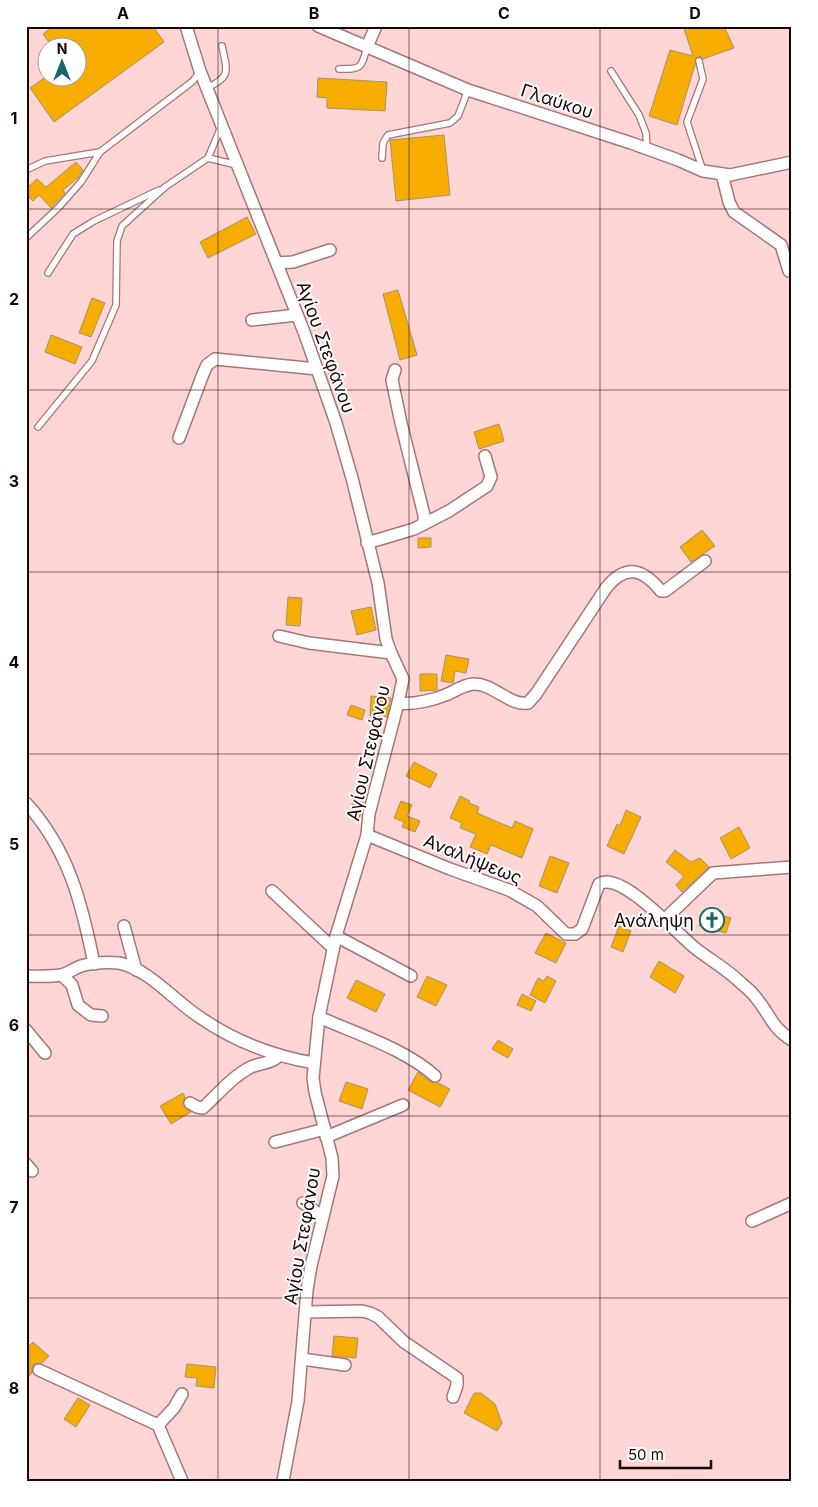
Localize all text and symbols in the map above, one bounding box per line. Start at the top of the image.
text: A [117,3,129,23]
text: B [309,3,319,23]
text: C [498,3,510,23]
text: D [689,3,701,23]
north arrow [38,38,88,88]
text: N [57,40,67,57]
street label: Γλαύκου [518,79,596,123]
text: 1 [11,108,17,128]
street label: Αγίου Στεφάνου [292,278,360,416]
text: 2 [9,289,19,309]
text: 3 [9,471,19,491]
text: 4 [9,652,20,672]
street label: Αγίου Στεφάνου [342,683,394,823]
street label: Αναλήψεως [421,830,525,888]
text: 5 [9,834,19,854]
church icon: Ανάληψη [699,907,725,933]
place label: Ανάληψη [614,910,694,931]
text: 6 [9,1015,19,1035]
street label: Αγίου Στεφάνου [280,1166,324,1306]
text: 7 [9,1197,19,1217]
text: 8 [9,1378,19,1398]
scale bar [620,1437,712,1469]
text: 50 m [628,1445,664,1464]

